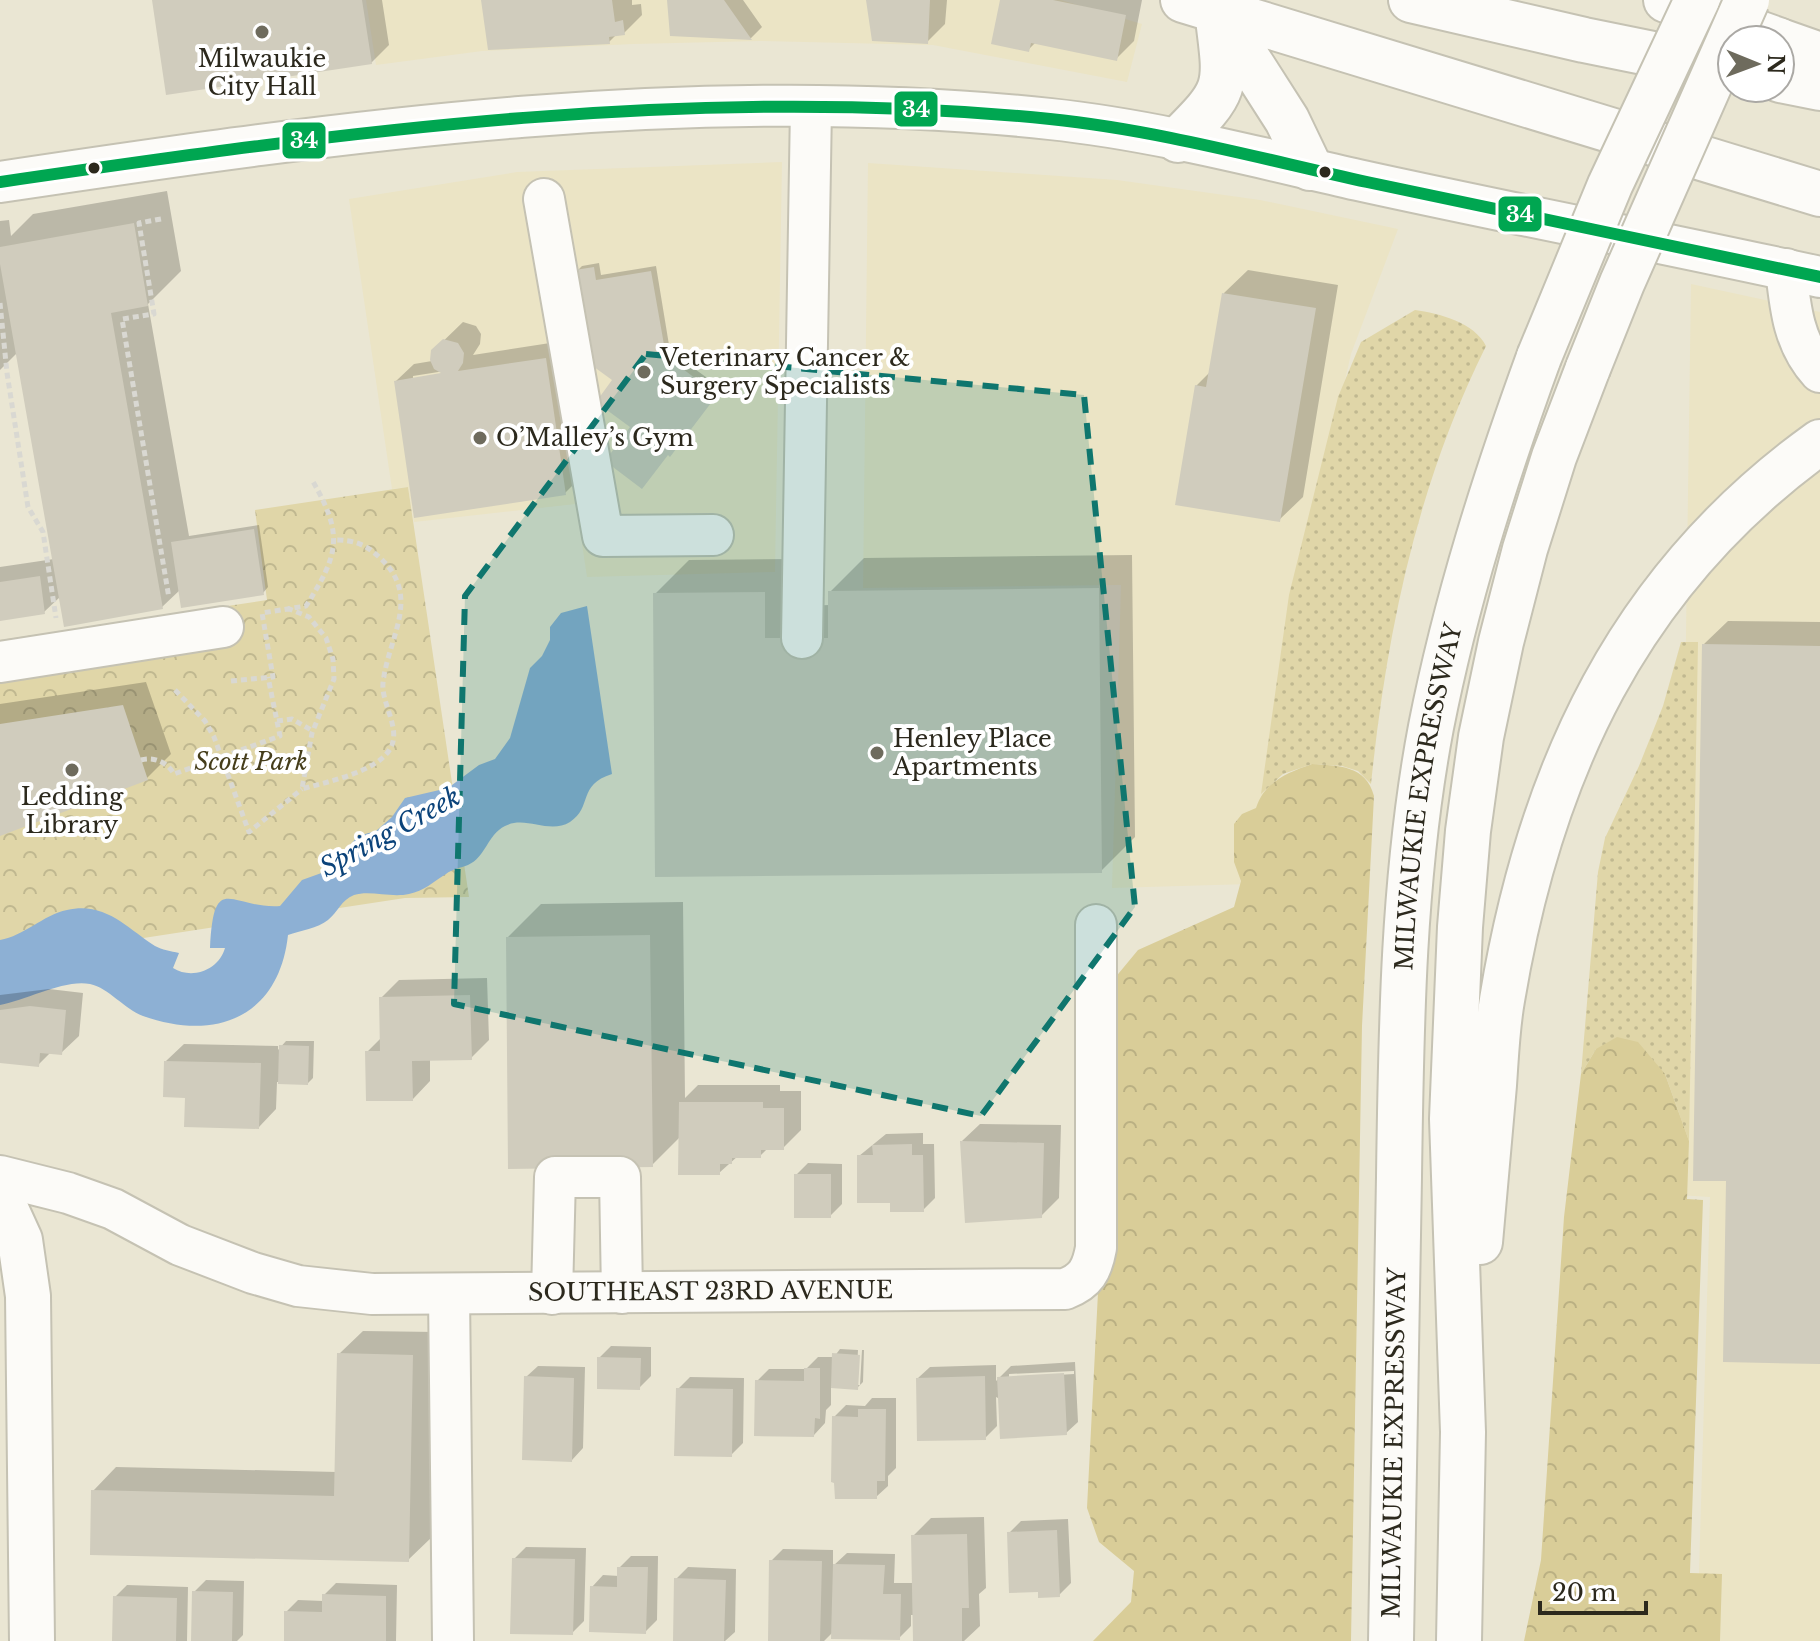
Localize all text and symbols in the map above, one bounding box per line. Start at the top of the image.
marker: Milwaukie City Hall [253,23,271,41]
north arrow [1716,24,1796,104]
place label: Milwaukie City Hall [198,44,326,101]
text: N [1762,54,1789,75]
line badge: 34 [893,90,939,128]
text: 34 [902,96,930,123]
line badge: 34 [281,121,327,160]
text: 34 [290,127,318,154]
unlabelled marker [86,160,102,176]
unlabelled marker [1317,164,1333,180]
line badge: 34 [1497,195,1543,233]
text: 34 [1506,201,1534,228]
place label: Veterinary Cancer & Surgery Specialists [659,343,910,400]
marker: Veterinary Cancer & Surgery Specialists [635,363,653,381]
place label: O’Malley’s Gym [496,423,694,452]
marker: O’Malley’s Gym [471,429,489,447]
street label: MILWAUKIE EXPRESSWAY [1389,620,1468,971]
place label: Henley Place Apartments [892,724,1052,781]
marker: Henley Place Apartments [868,744,886,762]
park label: Scott Park [194,747,308,776]
marker: Ledding Library [63,761,81,779]
water label: Spring Creek [314,780,466,884]
place label: Ledding Library [21,782,124,839]
street label: MILWAUKIE EXPRESSWAY [1376,1267,1411,1619]
street label: SOUTHEAST 23RD AVENUE [528,1275,893,1307]
scale bar [1540,1565,1646,1615]
text: 20 m [1552,1578,1617,1607]

